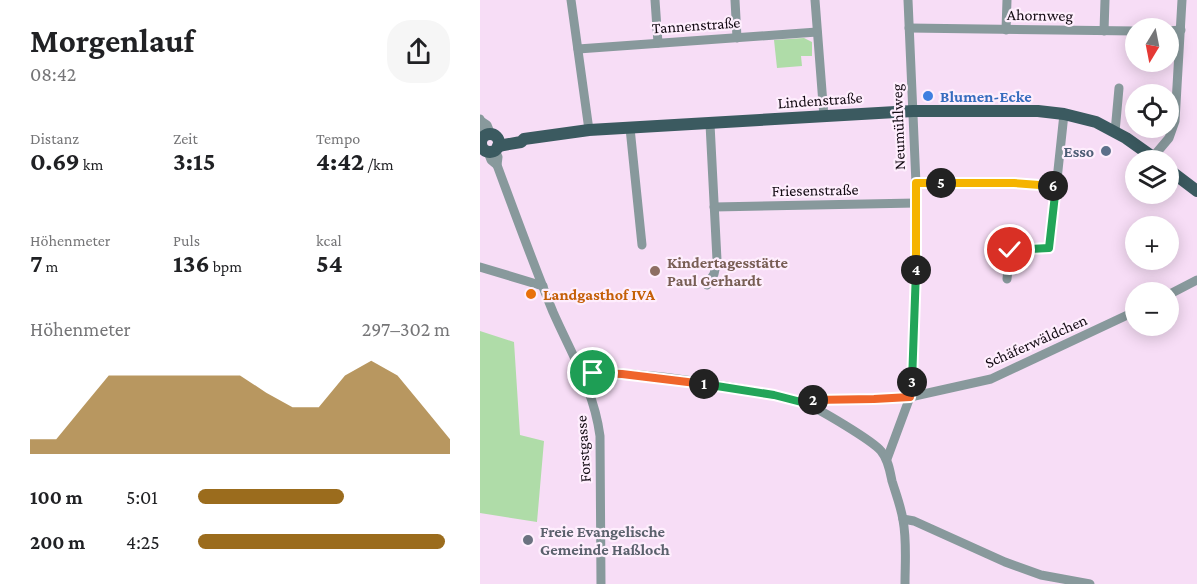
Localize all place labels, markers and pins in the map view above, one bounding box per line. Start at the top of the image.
place label: Blumen-Ecke [940,88,1032,105]
marker: Blumen-Ecke [921,89,935,103]
place label: Esso [1064,143,1094,160]
marker: Esso [1099,144,1113,158]
pin: 5 [926,168,956,198]
pin: 6 [1038,171,1068,201]
pin [984,224,1035,275]
place label: Kindertagesstätte Paul Gerhardt [667,254,788,289]
pin: 4 [901,255,931,285]
marker: Kindertagesstätte Paul Gerhardt [648,264,662,278]
place label: Landgasthof IVA [543,286,656,303]
marker: Landgasthof IVA [524,287,538,301]
pin [567,347,618,398]
pin: 3 [897,367,927,397]
pin: 1 [689,369,719,399]
pin: 2 [798,385,828,415]
place label: Freie Evangelische Gemeinde Haßloch [540,523,670,558]
marker: Freie Evangelische Gemeinde Haßloch [521,533,535,547]

